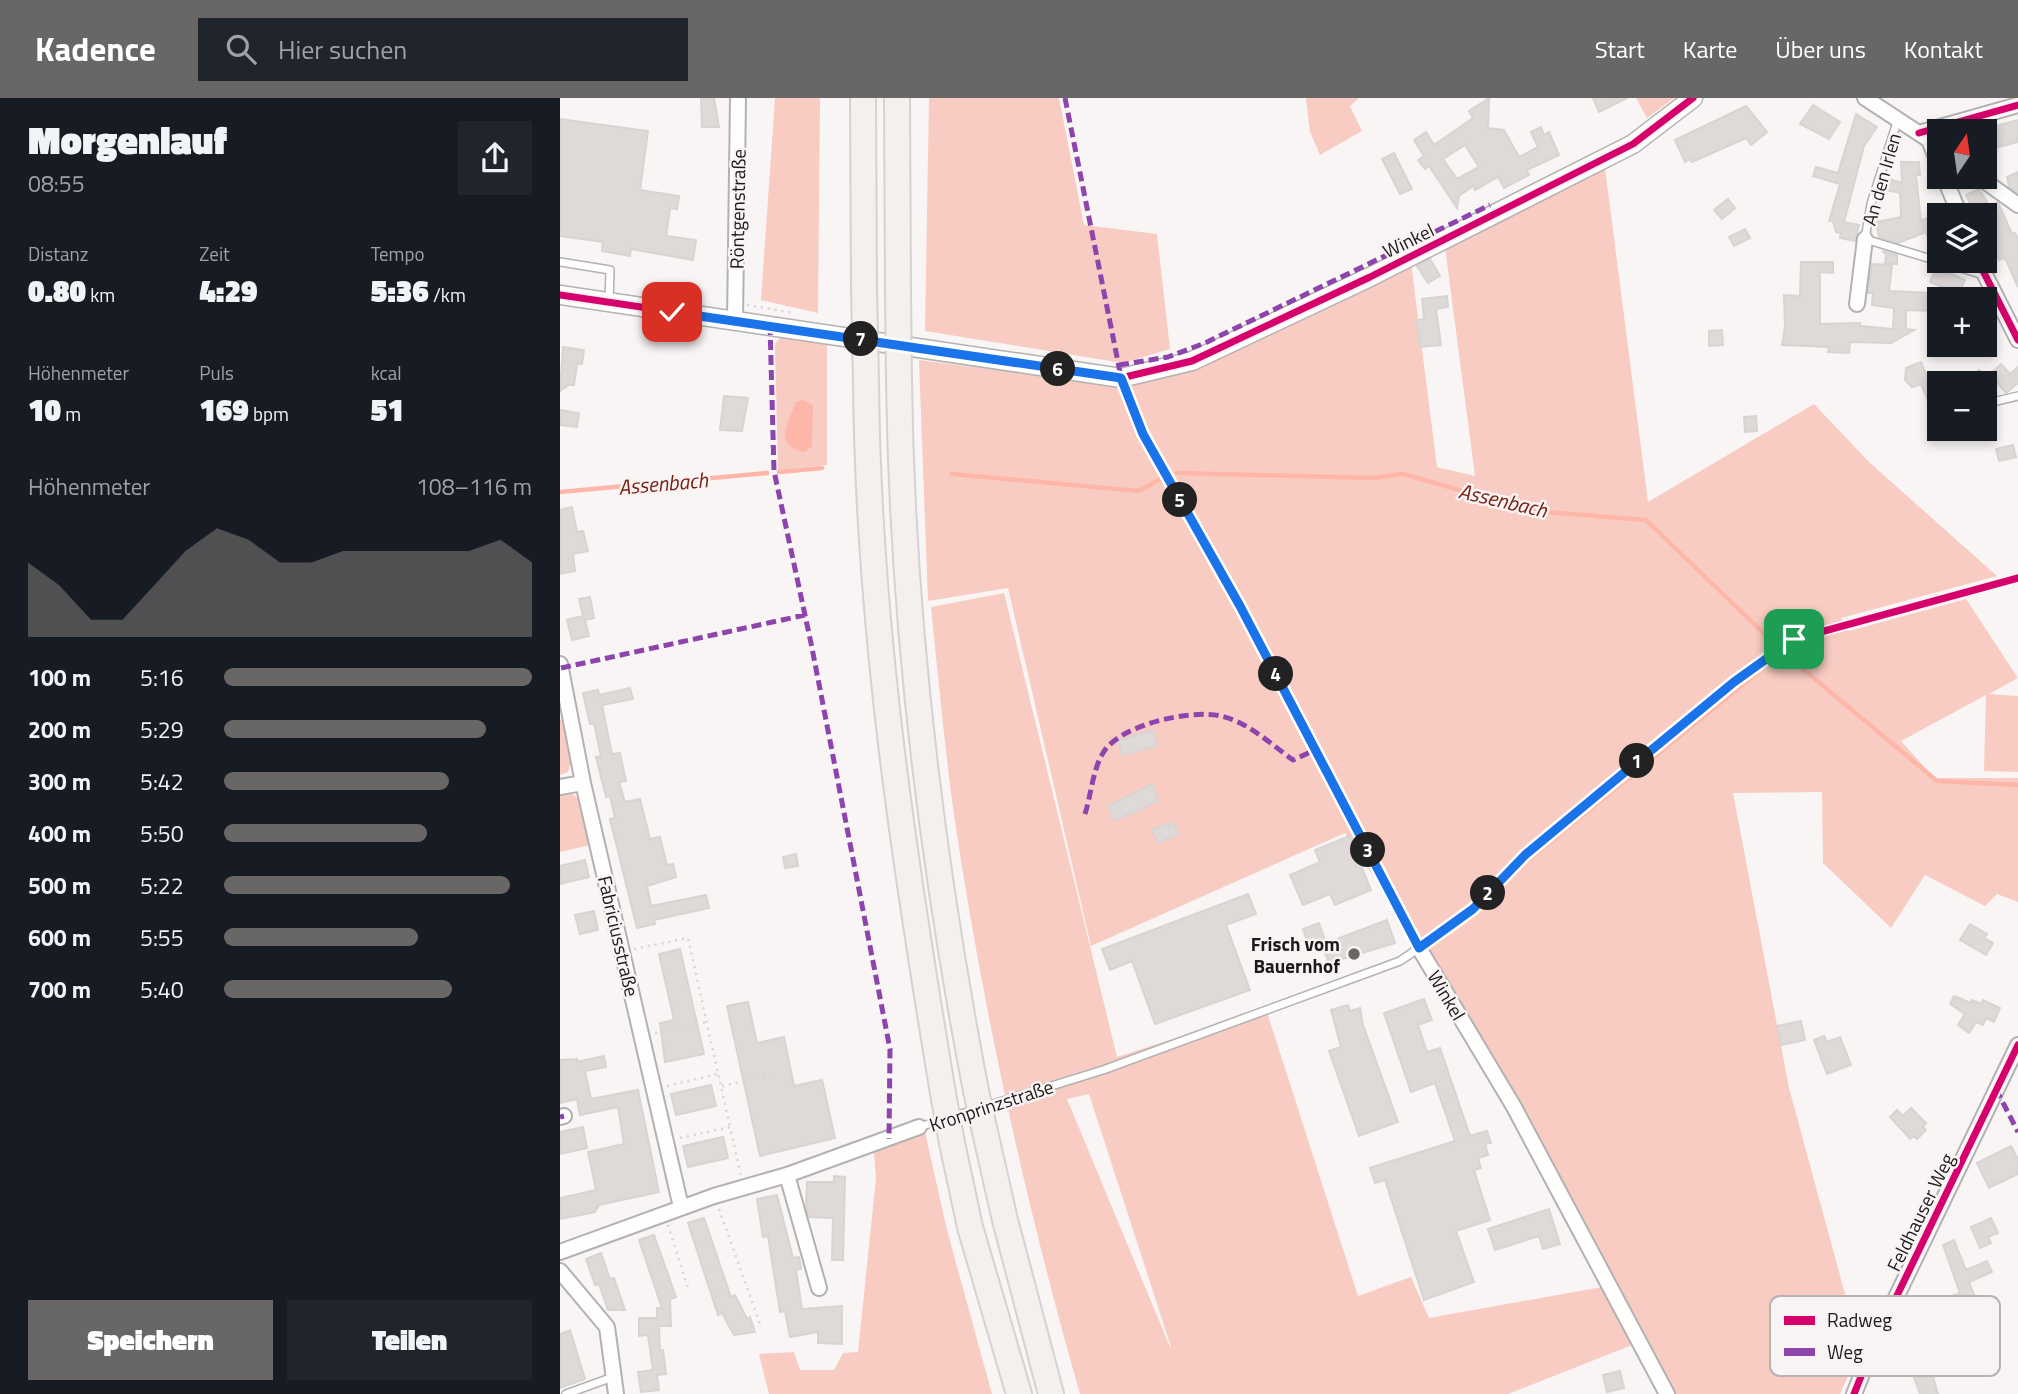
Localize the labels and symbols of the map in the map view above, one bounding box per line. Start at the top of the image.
north arrow [1927,119,1997,189]
street label: An den Irlen [1854,129,1908,229]
street label: Röntgenstraße [721,149,753,269]
street label: Winkel [1377,215,1439,265]
pin [642,282,702,342]
pin: 7 [844,322,878,356]
pin: 6 [1040,352,1076,386]
water label: Assenbach [617,463,710,503]
water label: Assenbach [1456,474,1551,526]
pin: 5 [1162,482,1198,518]
pin [1764,609,1824,669]
pin: 4 [1258,656,1294,692]
pin: 1 [1620,744,1654,778]
pin: 3 [1350,832,1386,868]
street label: Fabriciusstraße [591,873,647,999]
pin: 2 [1471,876,1506,910]
place label: Frisch vom Bauernhof [1251,929,1340,980]
marker: Frisch vom Bauernhof [1346,946,1362,962]
street label: Winkel [1421,964,1473,1026]
street label: Kronprinzstraße [925,1071,1057,1139]
street label: Feldhauser Weg [1879,1148,1961,1276]
legend [1770,1296,2000,1376]
text: Radweg [1827,1305,1892,1334]
text: Weg [1827,1337,1863,1366]

